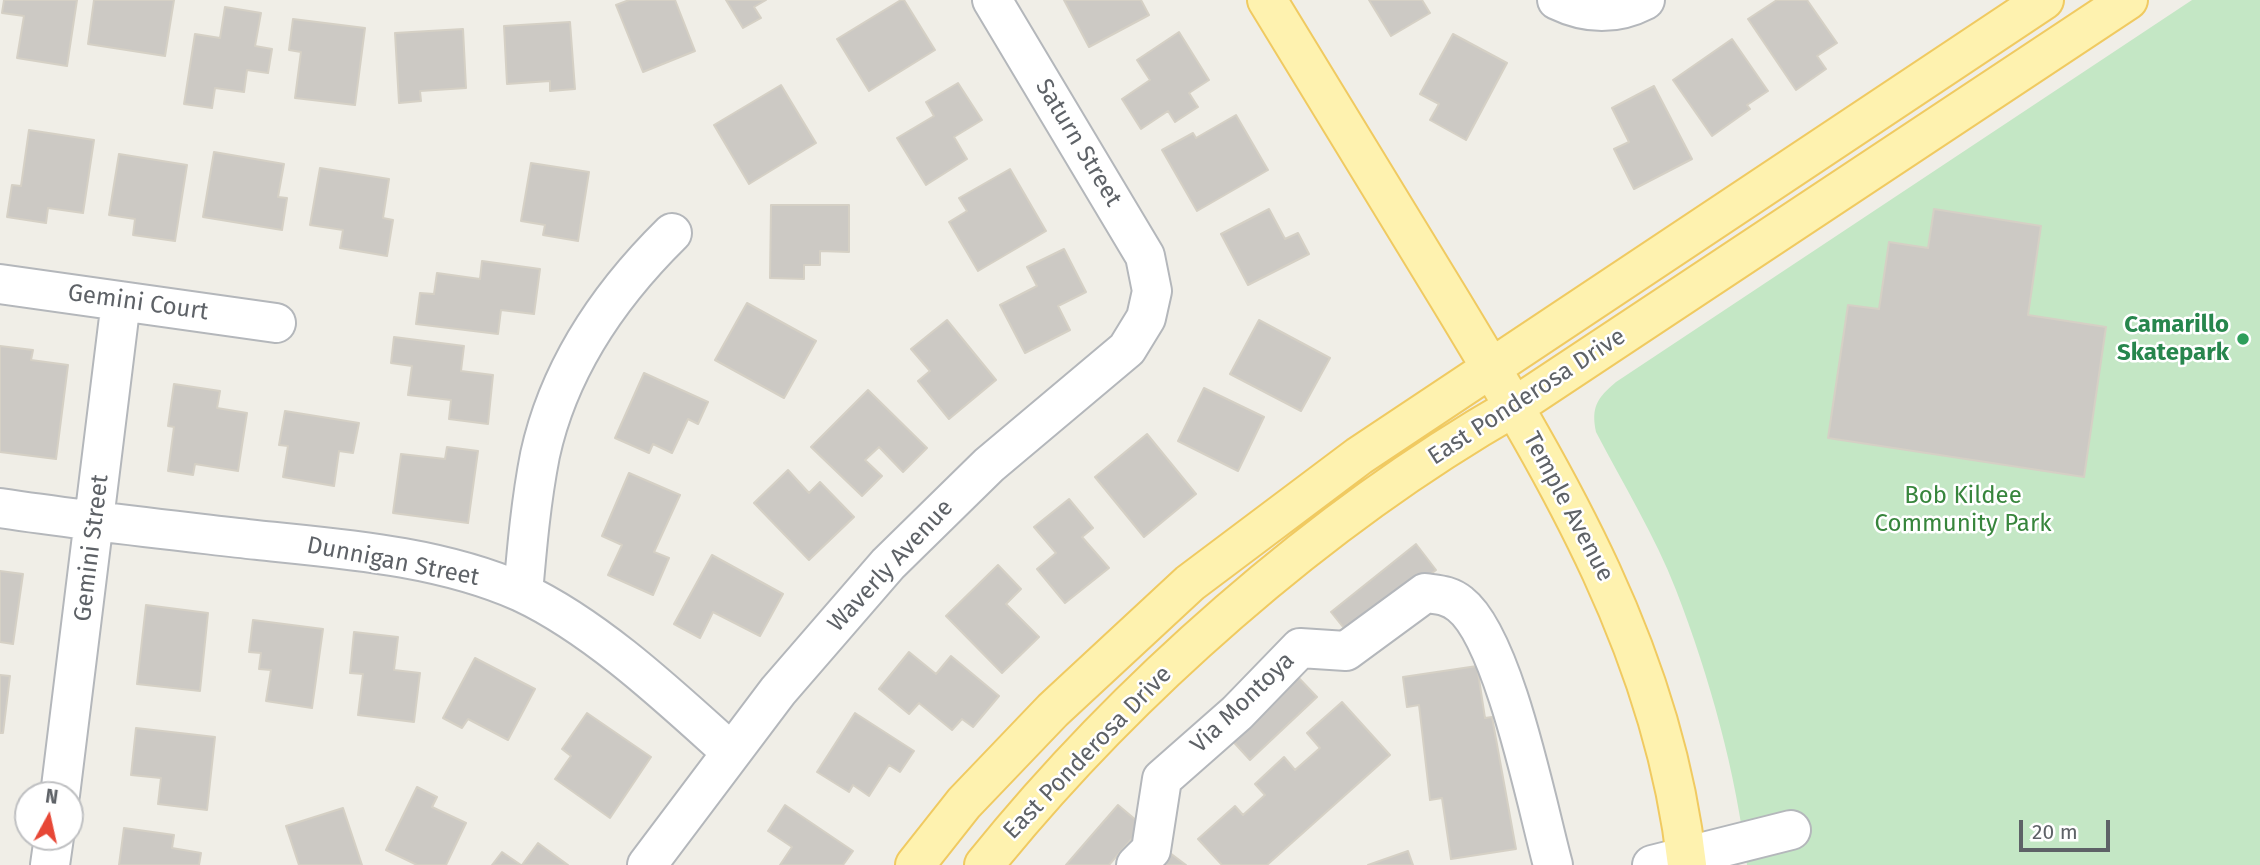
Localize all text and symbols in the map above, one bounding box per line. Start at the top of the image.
street label: Saturn Street [1029,74,1127,212]
street label: Gemini Court [66,279,210,327]
place label: Camarillo Skatepark [2117,311,2229,367]
street label: East Ponderosa Drive [1423,322,1631,472]
marker: Camarillo Skatepark [2235,331,2251,347]
street label: Temple Avenue [1517,427,1619,587]
street label: Gemini Street [69,473,115,623]
park label: Bob Kildee Community Park [1875,482,2051,538]
street label: Waverly Avenue [822,494,960,638]
street label: Dunnigan Street [304,531,482,593]
street label: Via Montoya [1185,646,1301,760]
street label: East Ponderosa Drive [998,660,1178,846]
north arrow [14,781,84,851]
text: N [44,784,60,809]
scale bar [2022,806,2113,850]
text: 20 m [2032,819,2078,845]

